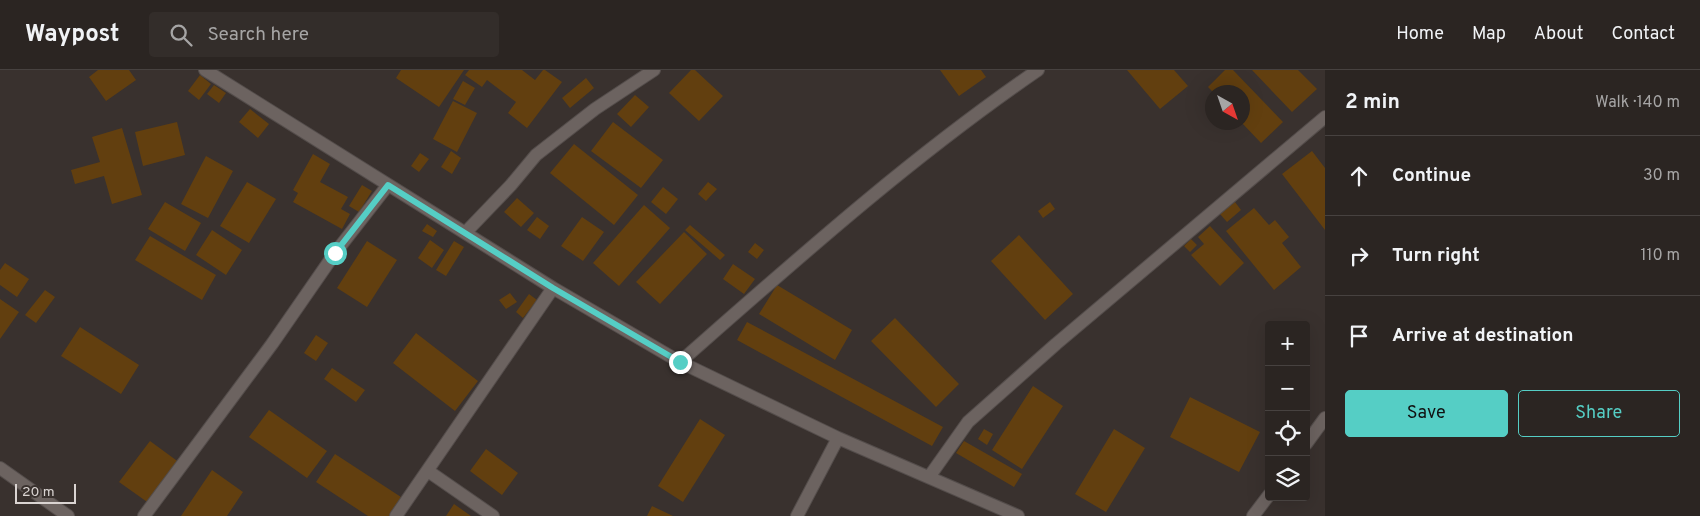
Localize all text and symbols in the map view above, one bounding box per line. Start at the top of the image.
search box [149,12,499,57]
text: Waypost [25,20,119,50]
icon: search [167,21,195,49]
text: Search here [207,23,309,47]
text: Home [1396,23,1444,46]
text: Map [1472,23,1506,46]
text: About [1534,23,1583,46]
text: Contact [1611,23,1675,46]
north arrow [1205,85,1250,130]
text: 2 min [1345,89,1400,116]
text: Walk · 140 m [1595,93,1680,113]
icon: ahead [1345,162,1373,190]
text: Continue [1392,164,1471,188]
text: 30 m [1643,166,1680,186]
route start [324,242,347,265]
icon: right [1345,242,1373,270]
text: Turn right [1392,244,1480,268]
text: 110 m [1640,246,1680,266]
map controls [1265,321,1310,501]
button: + [1265,321,1310,366]
icon: arrive [1345,322,1373,350]
text: Arrive at destination [1392,324,1573,348]
route end [669,351,692,374]
button: − [1265,366,1310,411]
button: Save [1345,390,1508,437]
button: Share [1518,390,1680,437]
button: locate [1265,411,1310,456]
button: layers [1265,456,1310,501]
scale bar [15,481,76,504]
text: 20 m [22,484,55,501]

